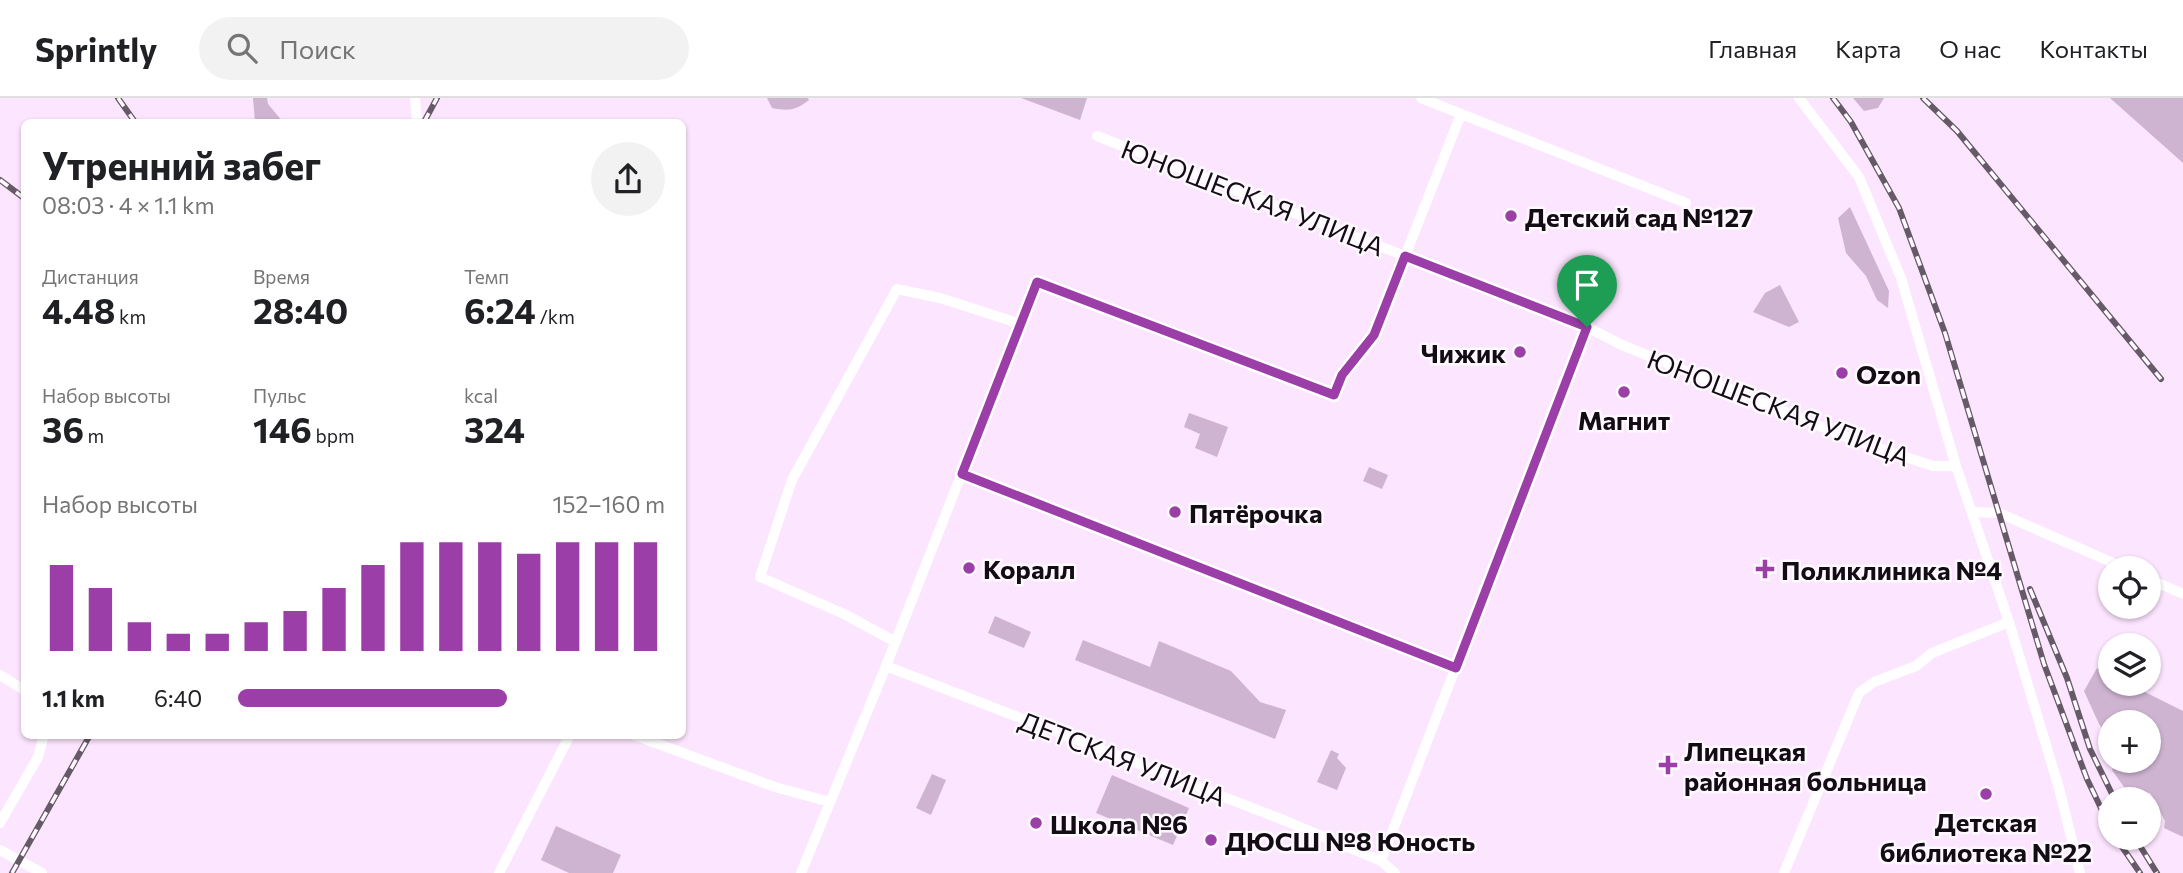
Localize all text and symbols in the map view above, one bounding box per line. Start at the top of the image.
search box [199,17,689,80]
text: Sprintly [35,28,157,69]
icon: search [223,29,261,67]
text: Поиск [279,33,356,64]
text: Главная [1708,34,1797,63]
text: Карта [1835,34,1901,63]
text: О нас [1939,34,2001,63]
text: Контакты [2039,34,2148,63]
street label: ЮНОШЕСКАЯ УЛИЦА [1117,133,1389,262]
text: Утренний забег [42,141,321,188]
button: share [591,142,665,216]
text: 08:03 · 4 × 1.1 km [42,191,215,219]
place label: Детский сад №127 [1525,201,1753,232]
marker: Детский сад №127 [1503,208,1519,224]
pin [1557,255,1617,327]
text: Дистанция [42,265,139,288]
text: Время [253,265,310,288]
text: Темп [464,265,509,288]
icon: arrive [1568,266,1606,304]
text: 4.48 [42,288,115,331]
text: 28:40 [253,288,348,331]
text: 6:24 [464,288,536,331]
text: km [115,305,146,328]
text: /km [536,305,575,328]
place label: Чижик [1421,337,1506,368]
street label: ЮНОШЕСКАЯ УЛИЦА [1643,343,1915,472]
marker: Чижик [1512,344,1528,360]
place label: Ozon [1856,358,1921,389]
marker: Ozon [1834,365,1850,381]
text: Набор высоты [42,384,171,407]
text: Пульс [253,384,307,407]
text: kcal [464,384,498,407]
marker: Магнит [1616,384,1632,400]
place label: Магнит [1578,404,1671,435]
text: 36 [42,407,84,450]
text: 146 [253,407,312,450]
text: 324 [464,407,525,450]
text: m [84,424,104,447]
text: bpm [312,424,355,447]
text: Набор высоты [42,490,198,518]
text: 152–160 m [552,490,665,518]
place label: Пятёрочка [1189,497,1322,528]
marker: Пятёрочка [1167,504,1183,520]
place label: Коралл [983,553,1075,584]
place label: Поликлиника №4 [1781,554,2002,585]
map controls [2098,556,2161,850]
button: locate [2098,556,2161,619]
marker: Поликлиника №4 [1755,559,1775,579]
marker: Коралл [961,560,977,576]
button: layers [2098,633,2161,696]
text: 1.1 km [42,684,105,712]
text: 6:40 [154,684,202,712]
street label: ДЕТСКАЯ УЛИЦА [1015,704,1231,812]
button: + [2098,710,2161,773]
place label: Липецкая районная больница [1684,735,1927,796]
marker: Липецкая районная больница [1658,755,1678,775]
marker: Детская библиотека №22 [1978,786,1994,802]
button: − [2098,787,2161,850]
place label: Детская библиотека №22 [1880,806,2092,867]
place label: Школа №6 [1050,808,1188,839]
marker: Школа №6 [1028,815,1044,831]
place label: ДЮСШ №8 Юность [1225,825,1475,856]
marker: ДЮСШ №8 Юность [1203,832,1219,848]

